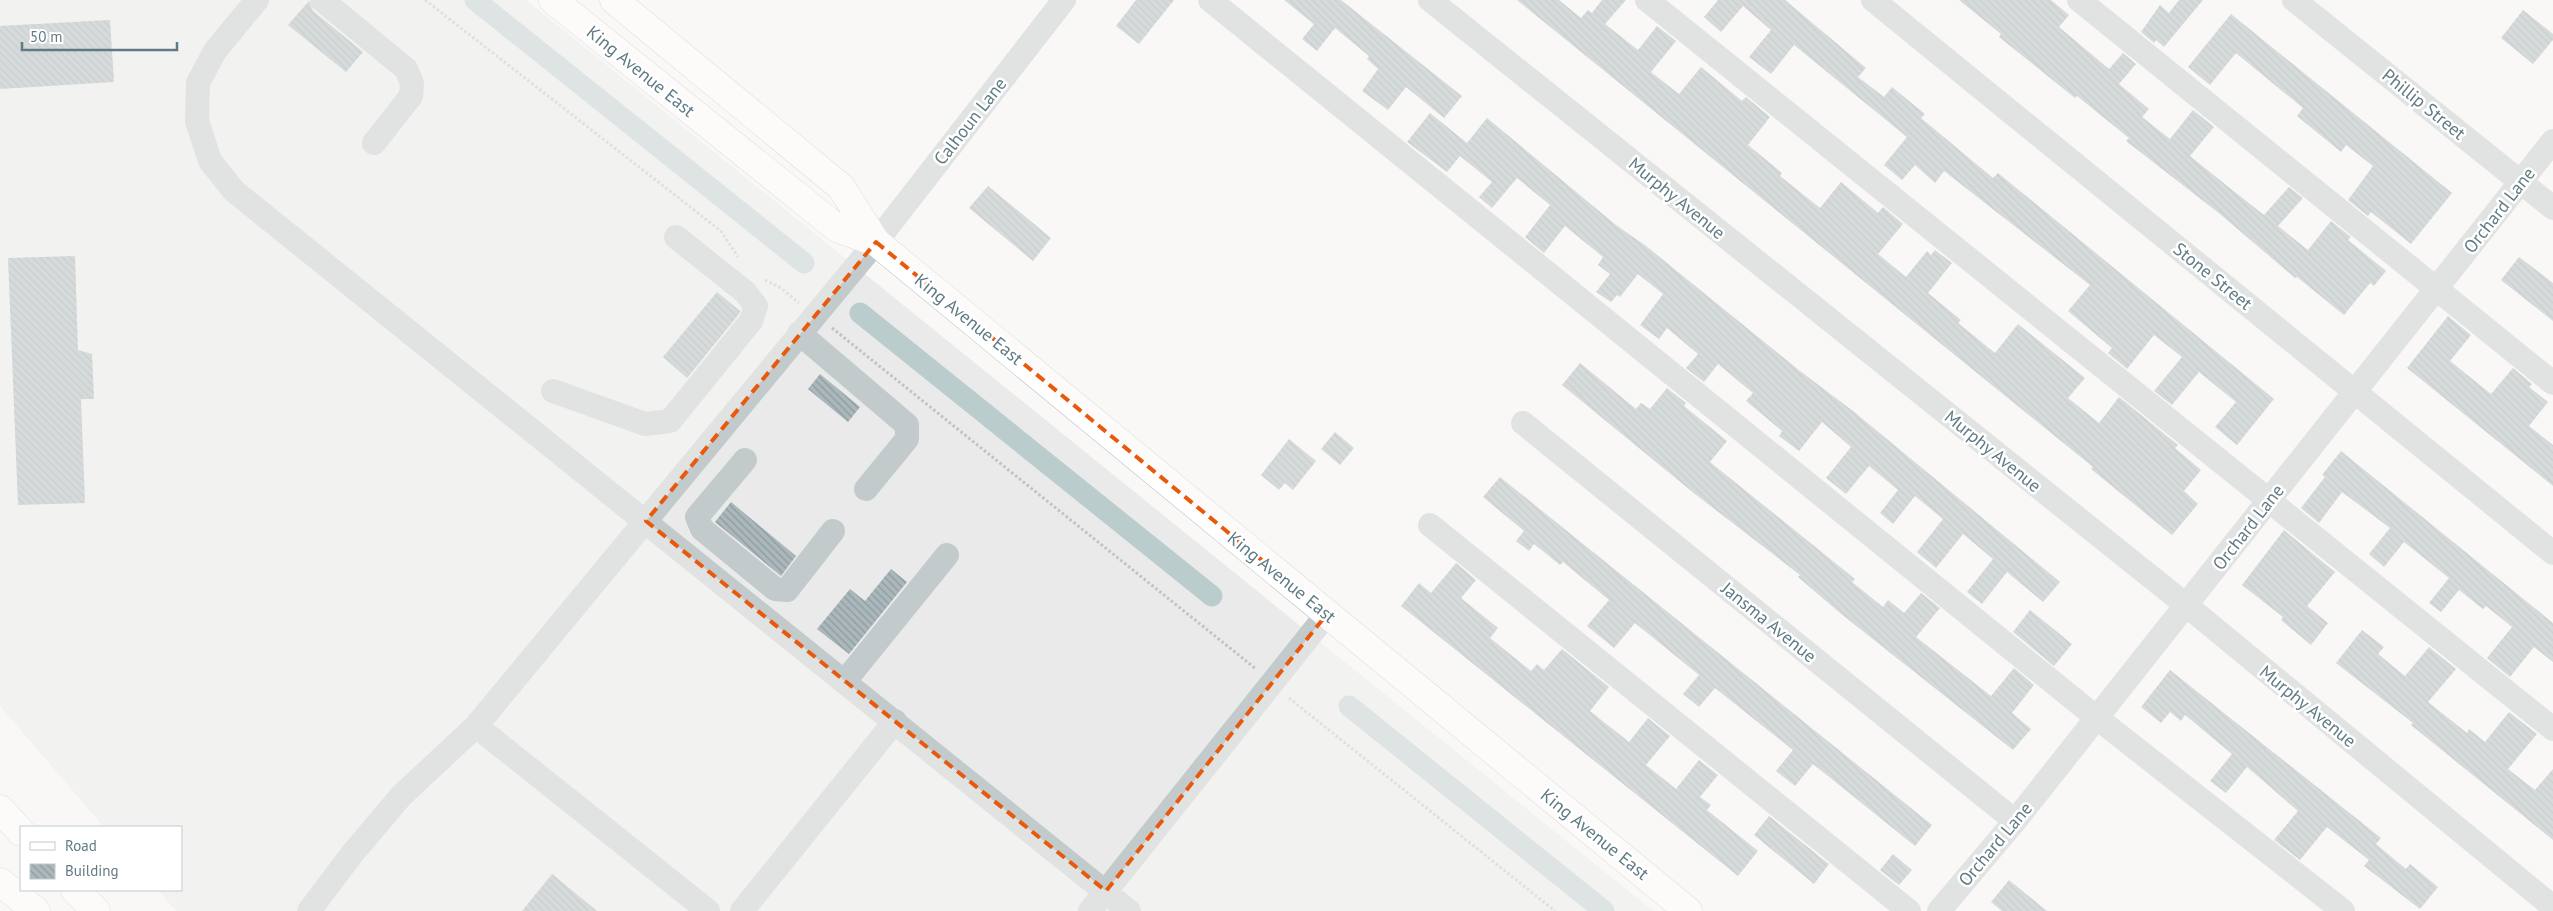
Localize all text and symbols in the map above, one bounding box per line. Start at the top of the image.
scale bar [22,20,178,52]
street label: King Avenue East [582,20,700,122]
text: 50 m [30,27,63,46]
street label: Phillip Street [2378,63,2470,145]
street label: Calhoun Lane [929,73,1011,169]
street label: Murphy Avenue [1624,152,1730,244]
street label: Orchard Lane [2458,162,2540,258]
street label: Stone Street [2169,237,2257,315]
street label: King Avenue East [910,268,1028,370]
street label: Murphy Avenue [1940,405,2046,497]
street label: Orchard Lane [2207,479,2289,575]
street label: King Avenue East [1223,526,1341,628]
street label: Jansma Avenue [1716,576,1821,667]
street label: Murphy Avenue [2255,660,2361,752]
street label: King Avenue East [1536,783,1654,885]
street label: Orchard Lane [1953,797,2037,891]
legend [20,826,182,891]
text: Road [65,836,97,855]
text: Building [65,861,119,880]

